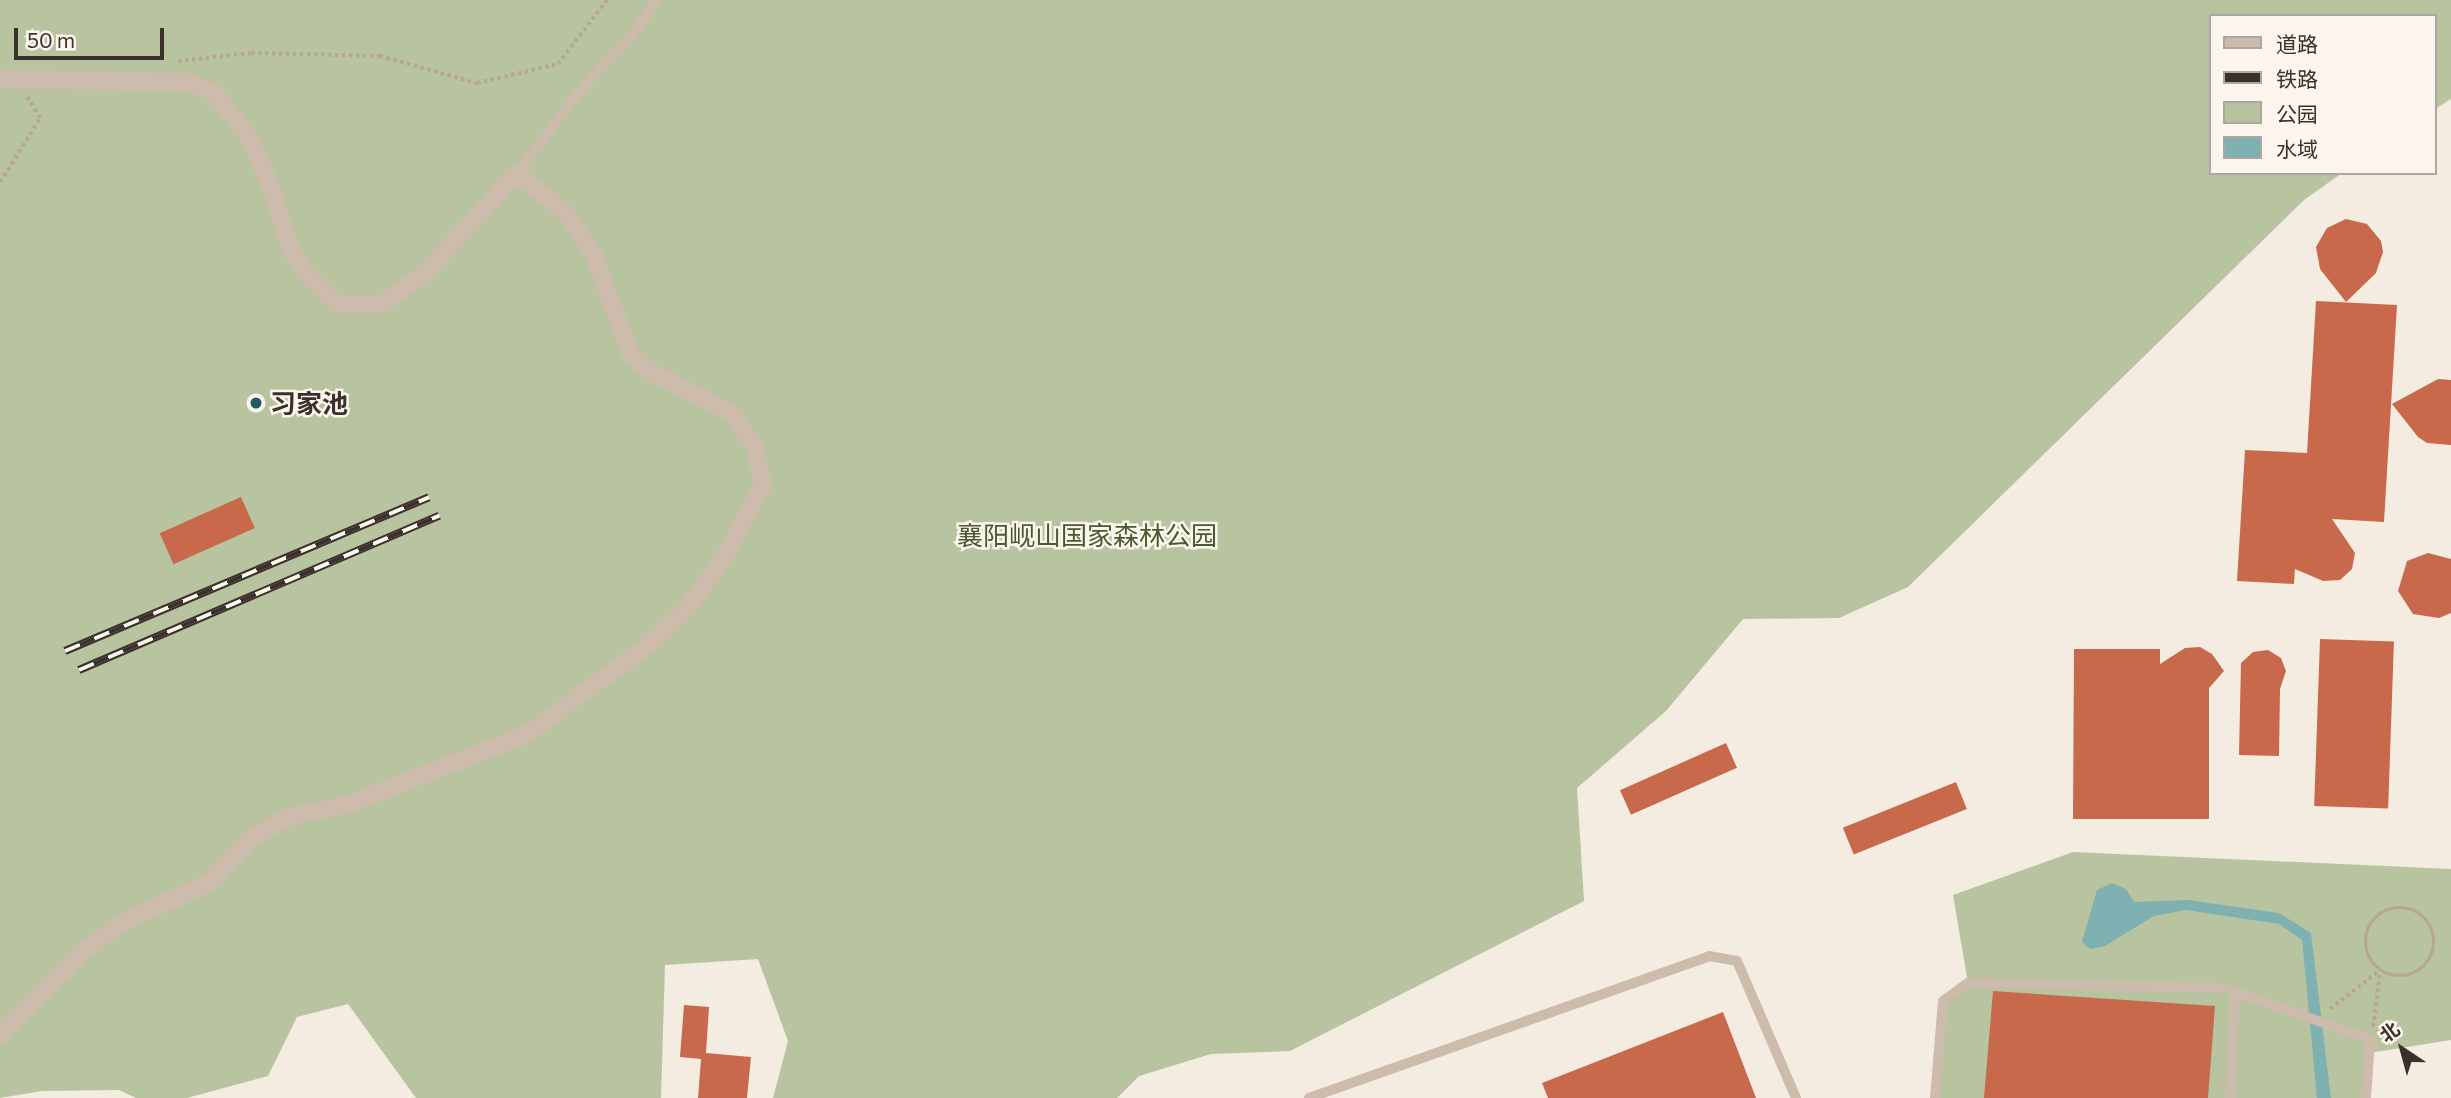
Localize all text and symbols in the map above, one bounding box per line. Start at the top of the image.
scale bar [18,14,168,58]
legend [2210,14,2437,175]
text: 50 m [27,27,75,52]
text: 道路 [2276,31,2318,56]
text: 铁路 [2276,66,2318,91]
text: 公园 [2276,101,2318,126]
text: 水域 [2276,136,2318,161]
place label: 习家池 [270,387,348,419]
marker: 习家池 [248,395,264,411]
park label: 襄阳岘山国家森林公园 [957,519,1217,551]
north arrow [2367,1014,2437,1084]
text: 北 [2375,1017,2404,1047]

